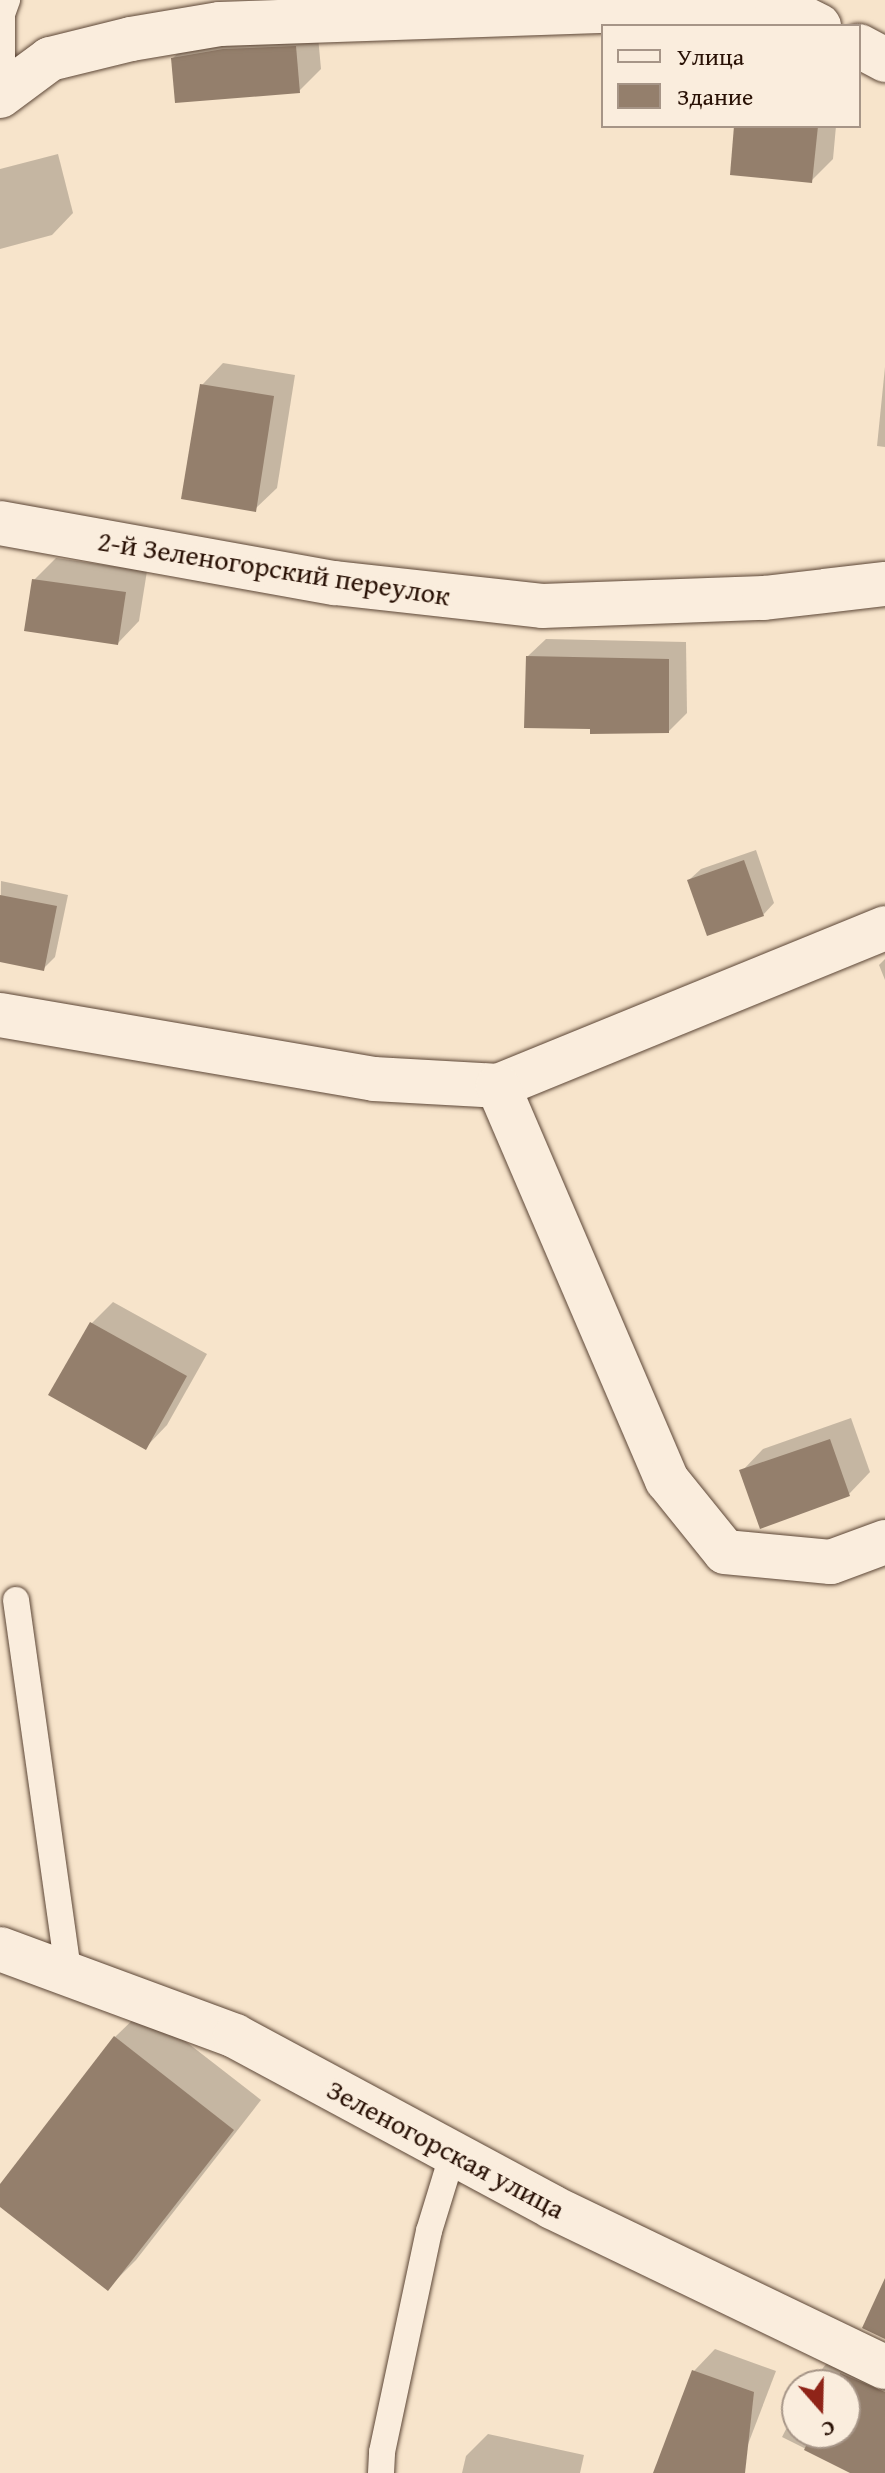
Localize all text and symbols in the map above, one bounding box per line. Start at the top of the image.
legend [601,24,861,128]
text: Улица [677,39,744,74]
text: Здание [677,79,753,114]
street label: 2-й Зеленогорский переулок [95,524,453,612]
street label: Зеленогорская улица [321,2072,571,2226]
north arrow [781,2369,861,2449]
text: С [817,2413,840,2447]

